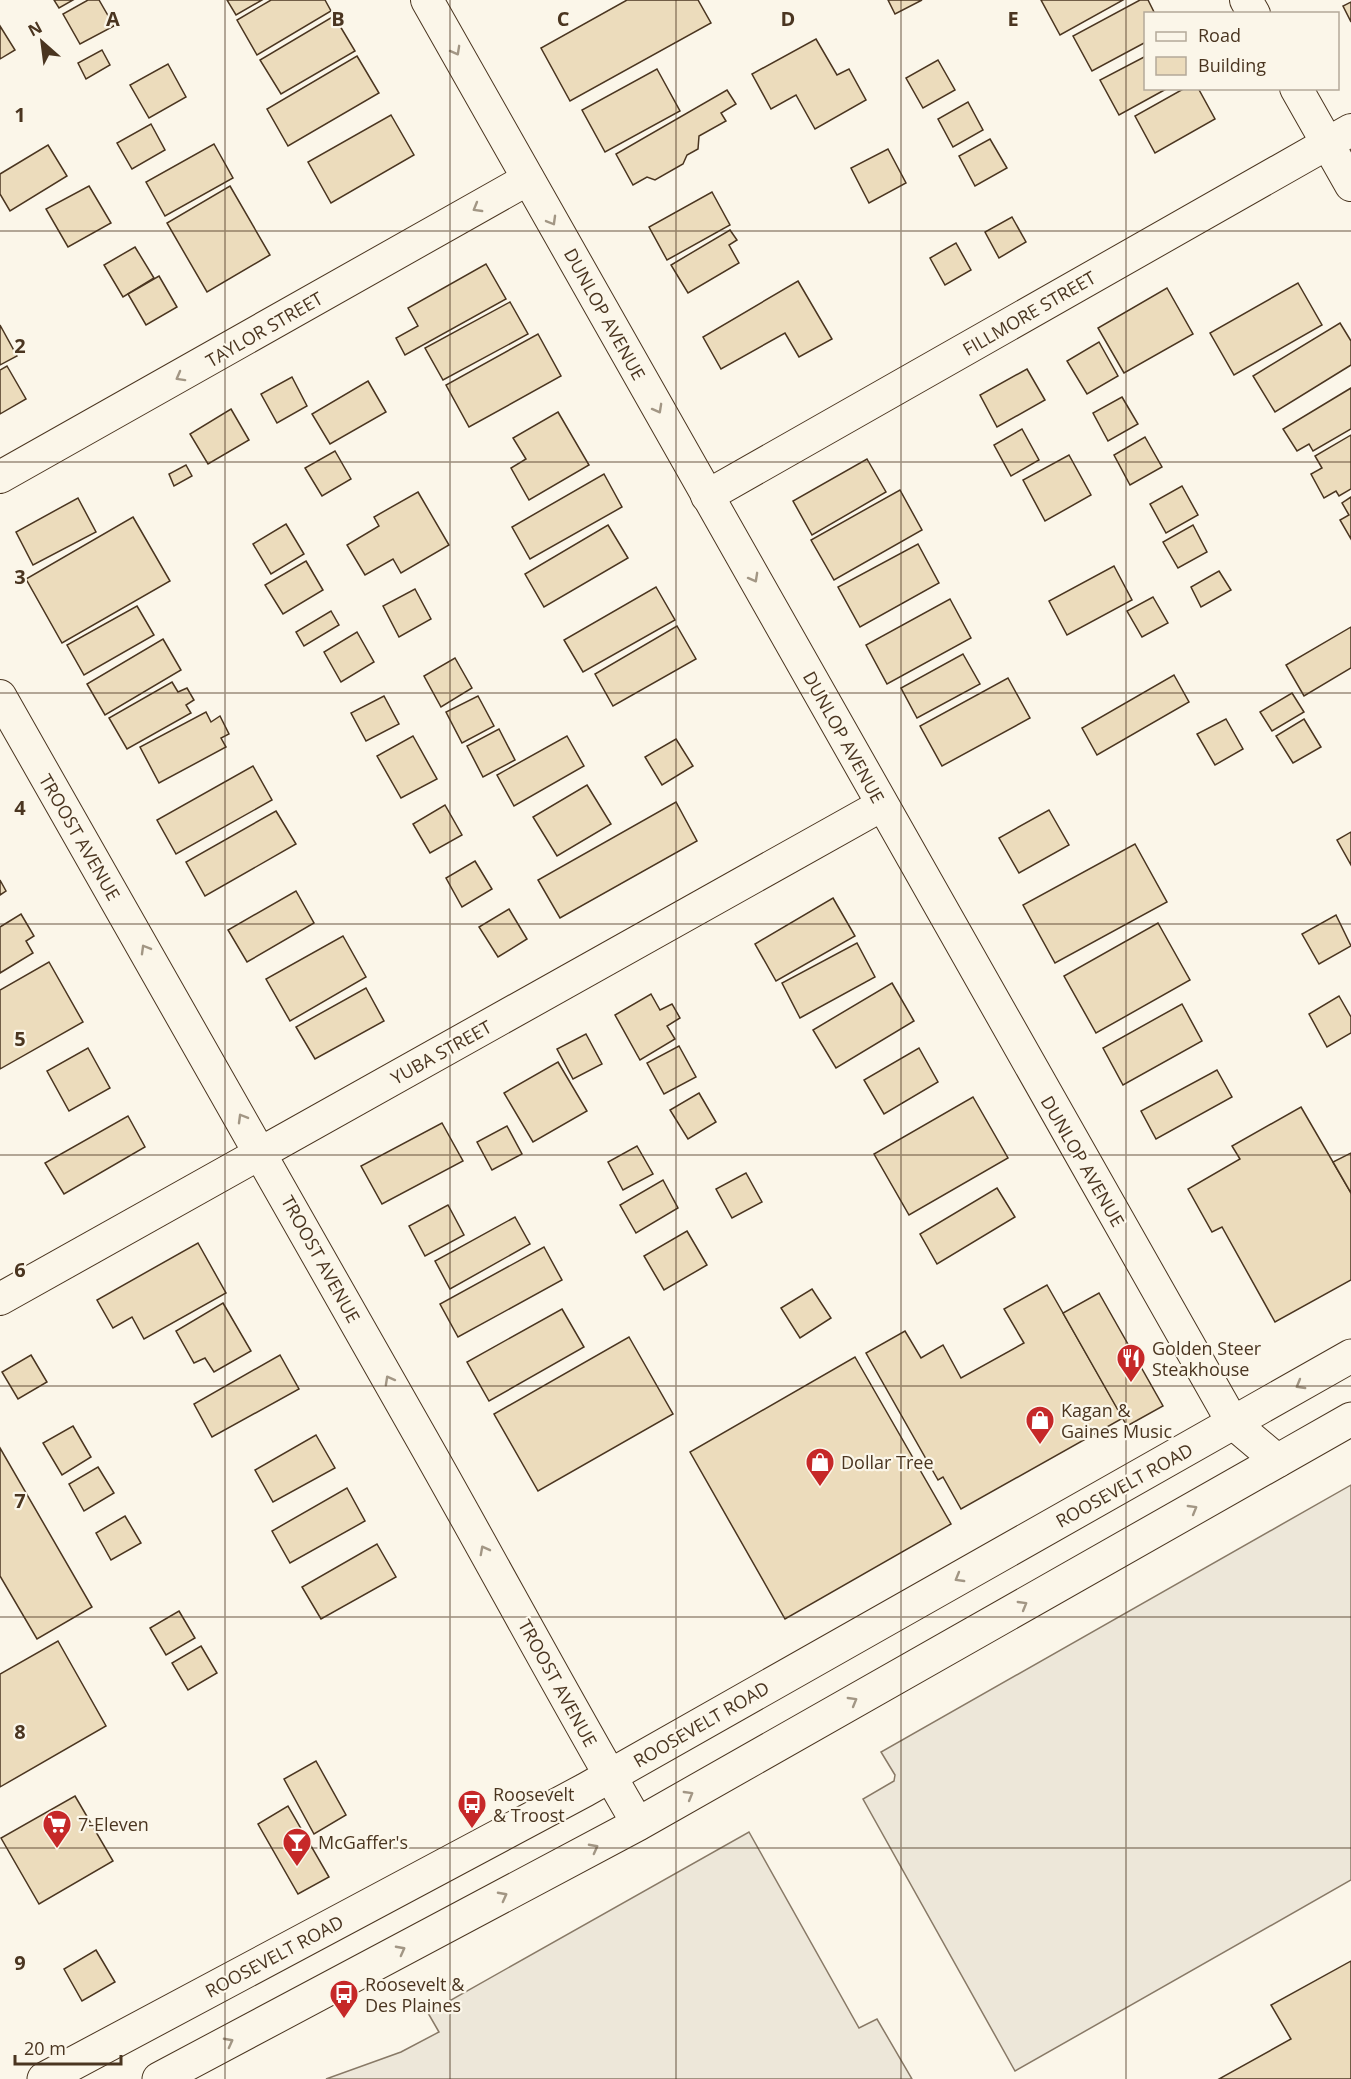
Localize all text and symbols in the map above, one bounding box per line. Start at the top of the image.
text: A [106,5,120,32]
text: B [331,5,345,32]
text: C [557,5,570,32]
text: D [781,5,795,32]
text: E [1007,5,1019,32]
north arrow [12,12,72,72]
legend [1144,12,1339,90]
text: N [24,16,46,42]
text: Road [1198,23,1241,47]
one-way arrow [448,45,460,55]
text: Building [1198,53,1266,77]
text: 1 [14,101,26,128]
one-way arrow [473,201,483,212]
one-way arrow [544,215,556,225]
street label: DUNLOP AVENUE [559,244,651,384]
street label: FILLMORE STREET [958,265,1100,361]
street label: TAYLOR STREET [201,286,327,372]
text: 2 [14,332,26,359]
one-way arrow [176,370,186,381]
one-way arrow [651,403,662,413]
text: 3 [14,563,26,590]
one-way arrow [747,572,758,583]
street label: DUNLOP AVENUE [798,667,890,807]
street label: TROOST AVENUE [34,769,126,905]
text: 4 [14,794,26,821]
one-way arrow [141,945,152,955]
street label: YUBA STREET [386,1014,496,1090]
text: 5 [14,1025,26,1052]
street label: DUNLOP AVENUE [1036,1091,1130,1231]
one-way arrow [238,1114,249,1124]
street label: TROOST AVENUE [276,1191,366,1327]
text: 6 [14,1256,26,1283]
place label: Golden Steer Steakhouse [1152,1336,1262,1381]
restaurant icon: Golden Steer Steakhouse [1115,1342,1147,1384]
one-way arrow [385,1375,396,1386]
one-way arrow [1296,1378,1306,1389]
place label: Kagan & Gaines Music [1061,1398,1172,1443]
shop icon: Kagan & Gaines Music [1024,1404,1056,1446]
street label: ROOSEVELT ROAD [1051,1437,1197,1533]
shop icon: Dollar Tree [804,1446,836,1488]
place label: Dollar Tree [841,1450,934,1474]
text: 7 [14,1487,26,1514]
one-way arrow [1187,1505,1197,1516]
one-way arrow [480,1545,491,1556]
one-way arrow [955,1571,966,1582]
one-way arrow [1017,1601,1027,1612]
street label: TROOST AVENUE [513,1615,603,1751]
street label: ROOSEVELT ROAD [629,1675,773,1773]
one-way arrow [847,1697,858,1708]
text: 8 [14,1718,26,1745]
place label: Roosevelt & Troost [493,1782,575,1827]
bus stop icon: Roosevelt & Troost [456,1788,488,1830]
one-way arrow [682,1791,693,1802]
supermarket icon: 7-Eleven [41,1808,73,1850]
place label: 7-Eleven [78,1812,149,1836]
bar icon: McGaffer's [281,1826,313,1868]
place label: McGaffer's [318,1830,408,1854]
one-way arrow [587,1843,598,1855]
one-way arrow [497,1892,508,1903]
street label: ROOSEVELT ROAD [201,1909,347,2003]
one-way arrow [395,1946,406,1957]
text: 9 [14,1949,26,1976]
place label: Roosevelt & Des Plaines [365,1972,465,2017]
bus stop icon: Roosevelt & Des Plaines [328,1978,360,2020]
scale bar [15,2028,122,2066]
text: 20 m [24,2036,66,2060]
one-way arrow [223,2038,233,2049]

